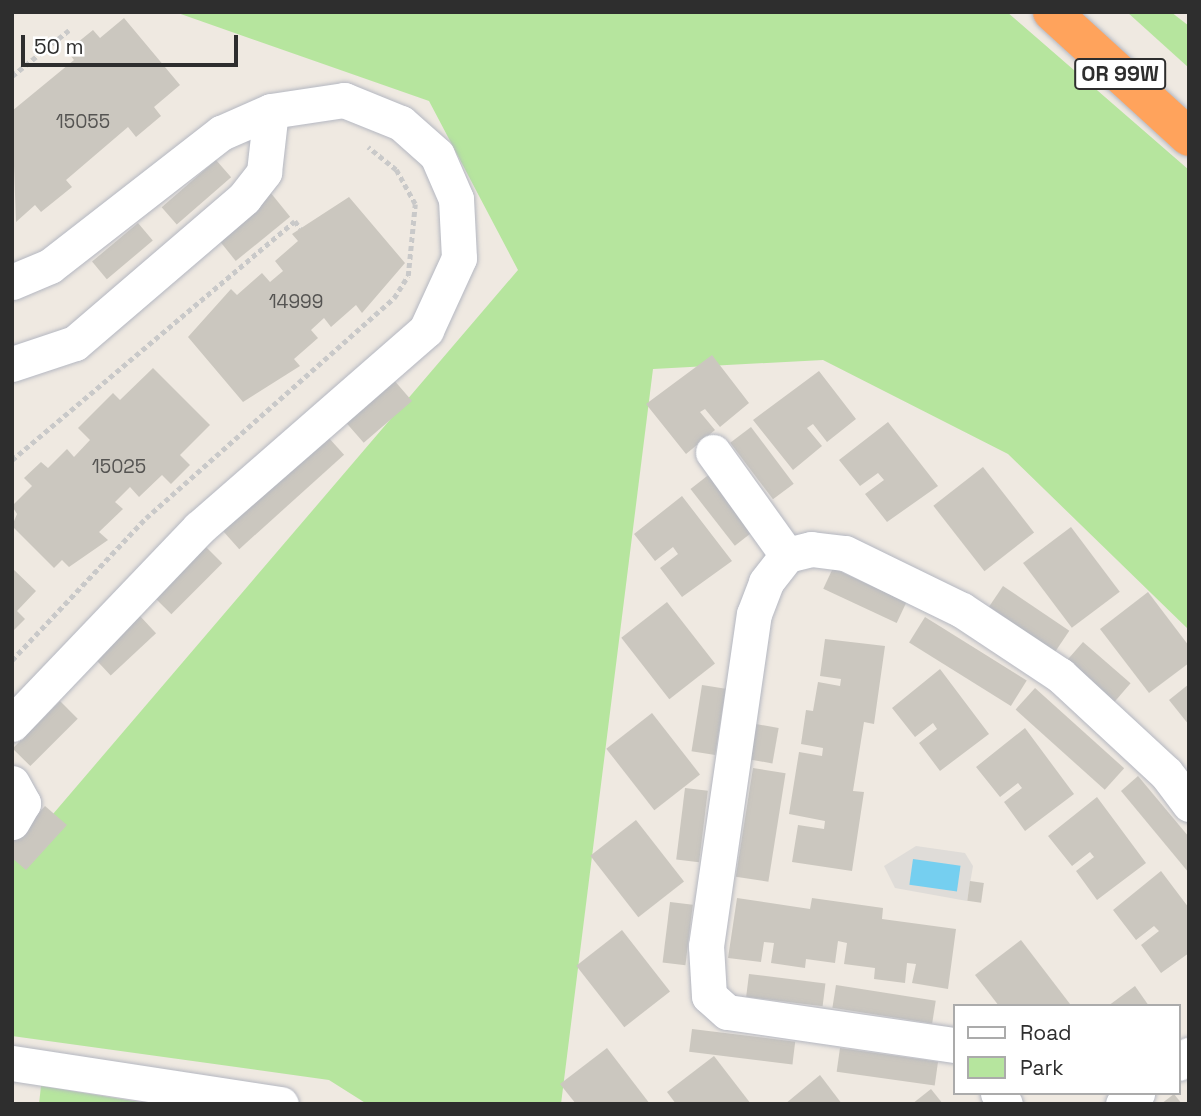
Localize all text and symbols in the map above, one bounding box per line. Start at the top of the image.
scale bar [24,21,242,65]
text: 50 m [34,33,84,60]
road number: OR 99W [1073,56,1167,92]
house number: 15055 [56,111,110,133]
house number: 14999 [269,291,323,313]
house number: 15025 [92,456,146,478]
legend [953,1004,1180,1095]
text: Road [1020,1019,1072,1046]
text: Park [1020,1054,1064,1081]

